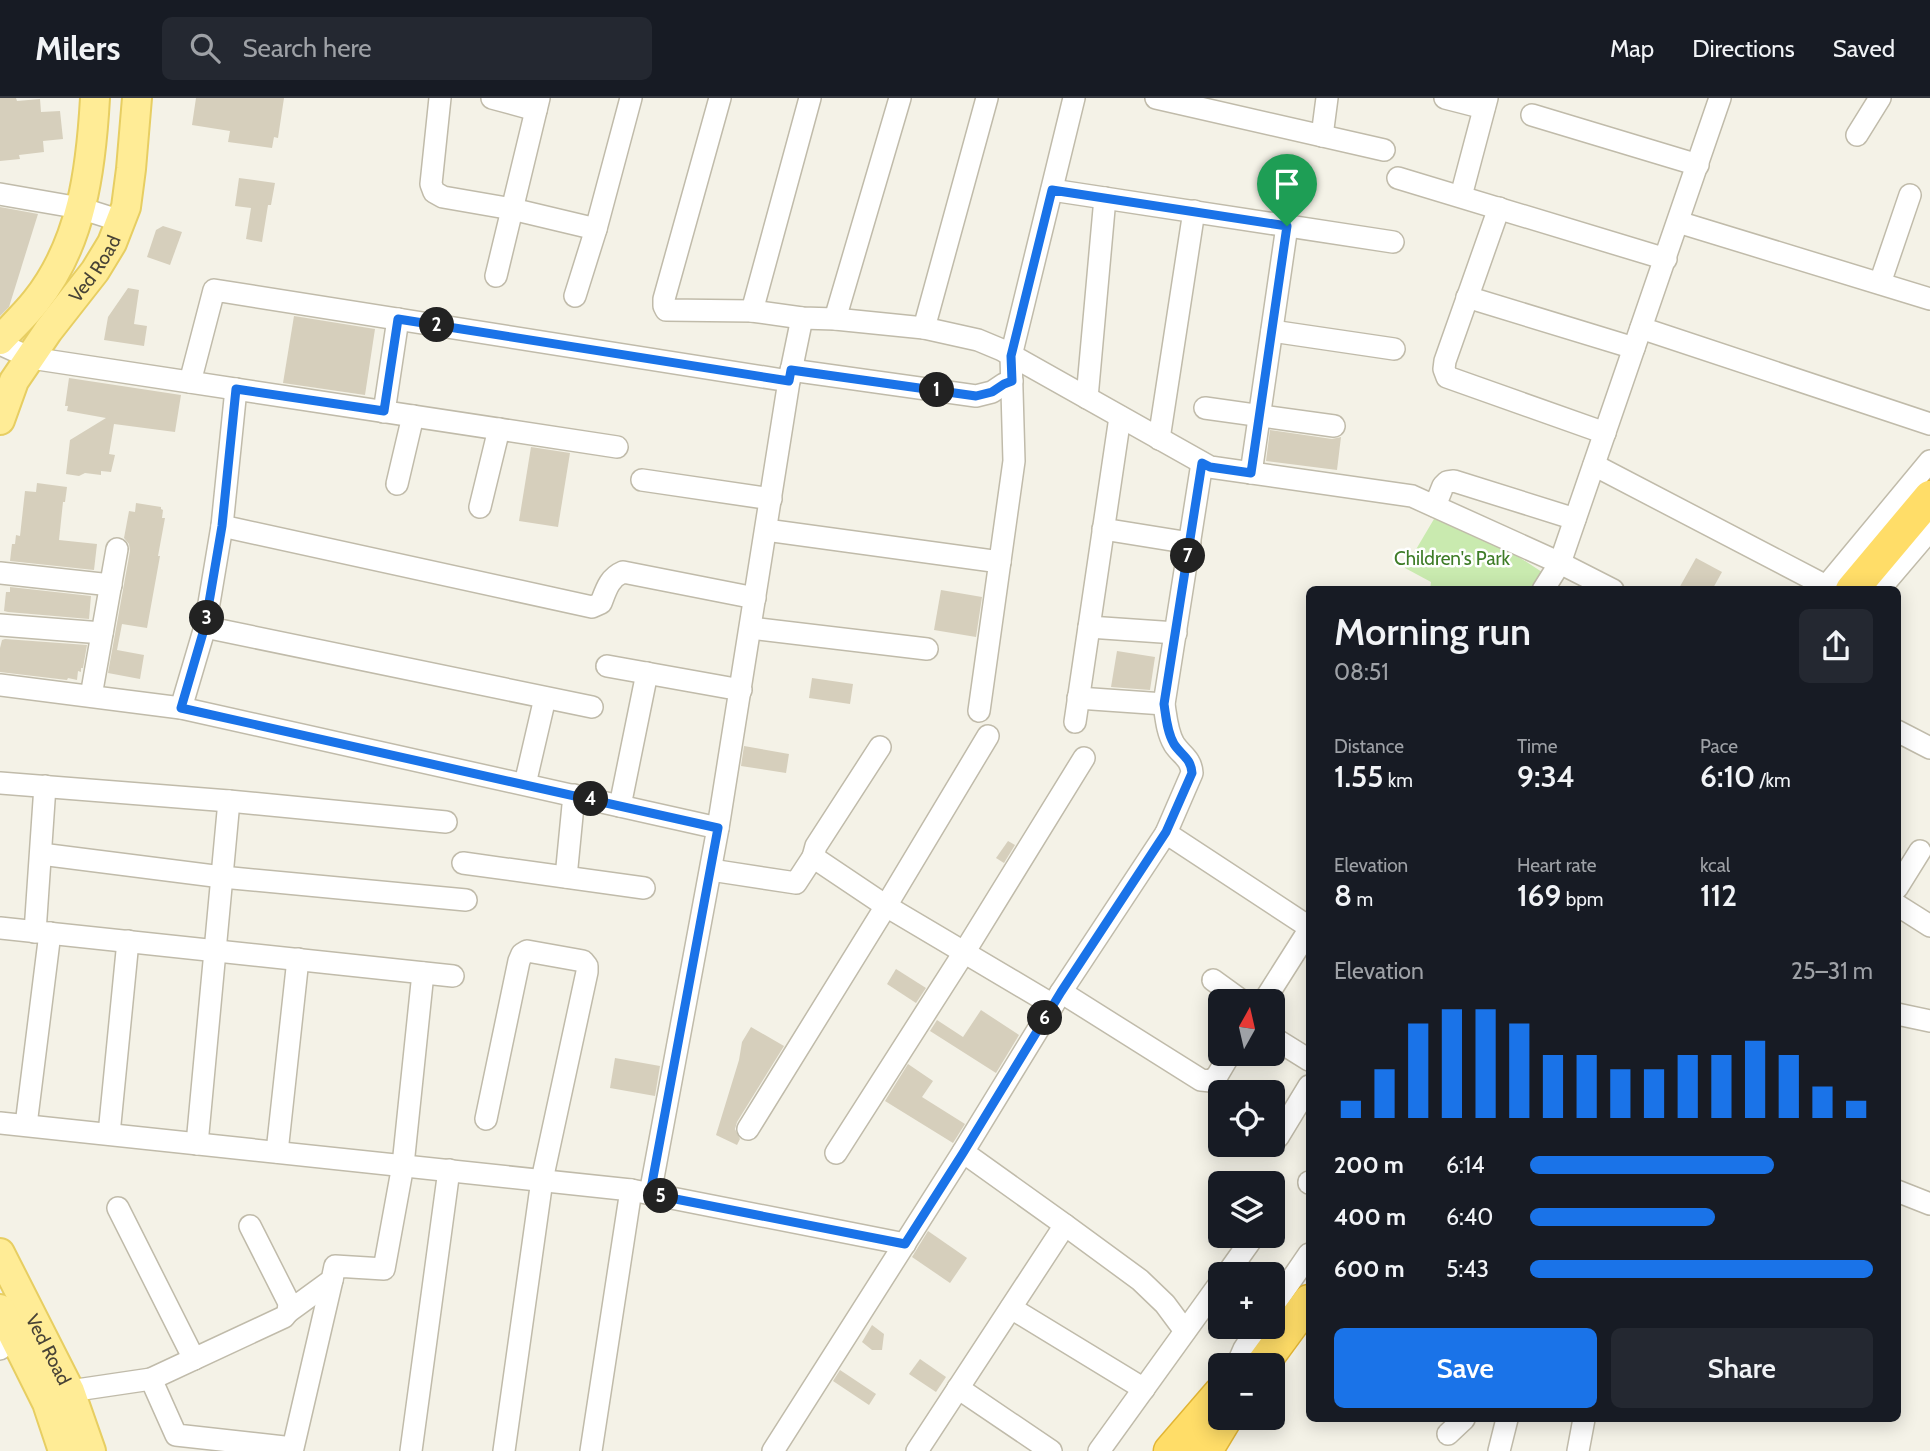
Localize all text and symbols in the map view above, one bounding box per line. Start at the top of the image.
search box [162,17,652,80]
text: Milers [35,28,120,68]
icon: search [186,29,224,67]
text: Search here [242,32,372,64]
text: Map [1610,34,1654,63]
text: Directions [1692,34,1795,63]
text: Saved [1833,34,1895,63]
pin [1257,154,1317,226]
icon: arrive [1268,165,1306,203]
street label: Ved Road [64,232,126,307]
pin: 2 [420,308,454,342]
text: 2 [431,313,442,336]
pin: 1 [920,372,954,408]
text: 1 [933,378,940,401]
pin: 7 [1170,538,1206,574]
text: 7 [1183,544,1192,567]
park label: Children's Park [1394,547,1511,570]
pin: 3 [190,601,224,636]
text: 3 [201,606,212,629]
text: Morning run [1334,608,1531,655]
button: share [1799,609,1873,683]
text: 08:51 [1334,658,1389,686]
text: Distance [1334,735,1404,758]
text: Time [1517,735,1557,758]
text: Pace [1700,735,1738,758]
text: 1.55 [1334,758,1383,795]
text: 9:34 [1517,758,1575,795]
text: 6:10 [1700,758,1755,795]
text: km [1383,769,1413,792]
text: /km [1755,769,1791,792]
pin: 4 [574,782,608,816]
text: 4 [585,787,596,810]
text: Elevation [1334,854,1408,877]
text: Heart rate [1517,854,1597,877]
text: kcal [1700,854,1730,877]
text: 8 [1334,877,1352,914]
text: 169 [1517,877,1561,914]
text: 112 [1700,877,1737,914]
text: m [1352,888,1373,911]
text: bpm [1561,888,1604,911]
text: Elevation [1334,957,1424,985]
text: 25–31 m [1791,957,1873,985]
north arrow [1208,989,1284,1066]
map controls [1208,989,1285,1430]
pin: 6 [1028,1000,1062,1035]
text: 6 [1039,1006,1050,1029]
button: locate [1208,1080,1285,1157]
text: 200 m [1334,1151,1404,1179]
text: 6:14 [1446,1151,1485,1179]
button: layers [1208,1171,1285,1248]
pin: 5 [644,1178,678,1214]
text: 5 [655,1184,666,1207]
text: 400 m [1334,1203,1406,1231]
text: 6:40 [1446,1203,1493,1231]
text: 600 m [1334,1255,1405,1283]
text: 5:43 [1446,1255,1489,1283]
button: + [1208,1262,1285,1339]
street label: Ved Road [21,1310,76,1389]
button: Save [1334,1328,1597,1408]
button: Share [1611,1328,1873,1408]
button: − [1208,1353,1285,1430]

